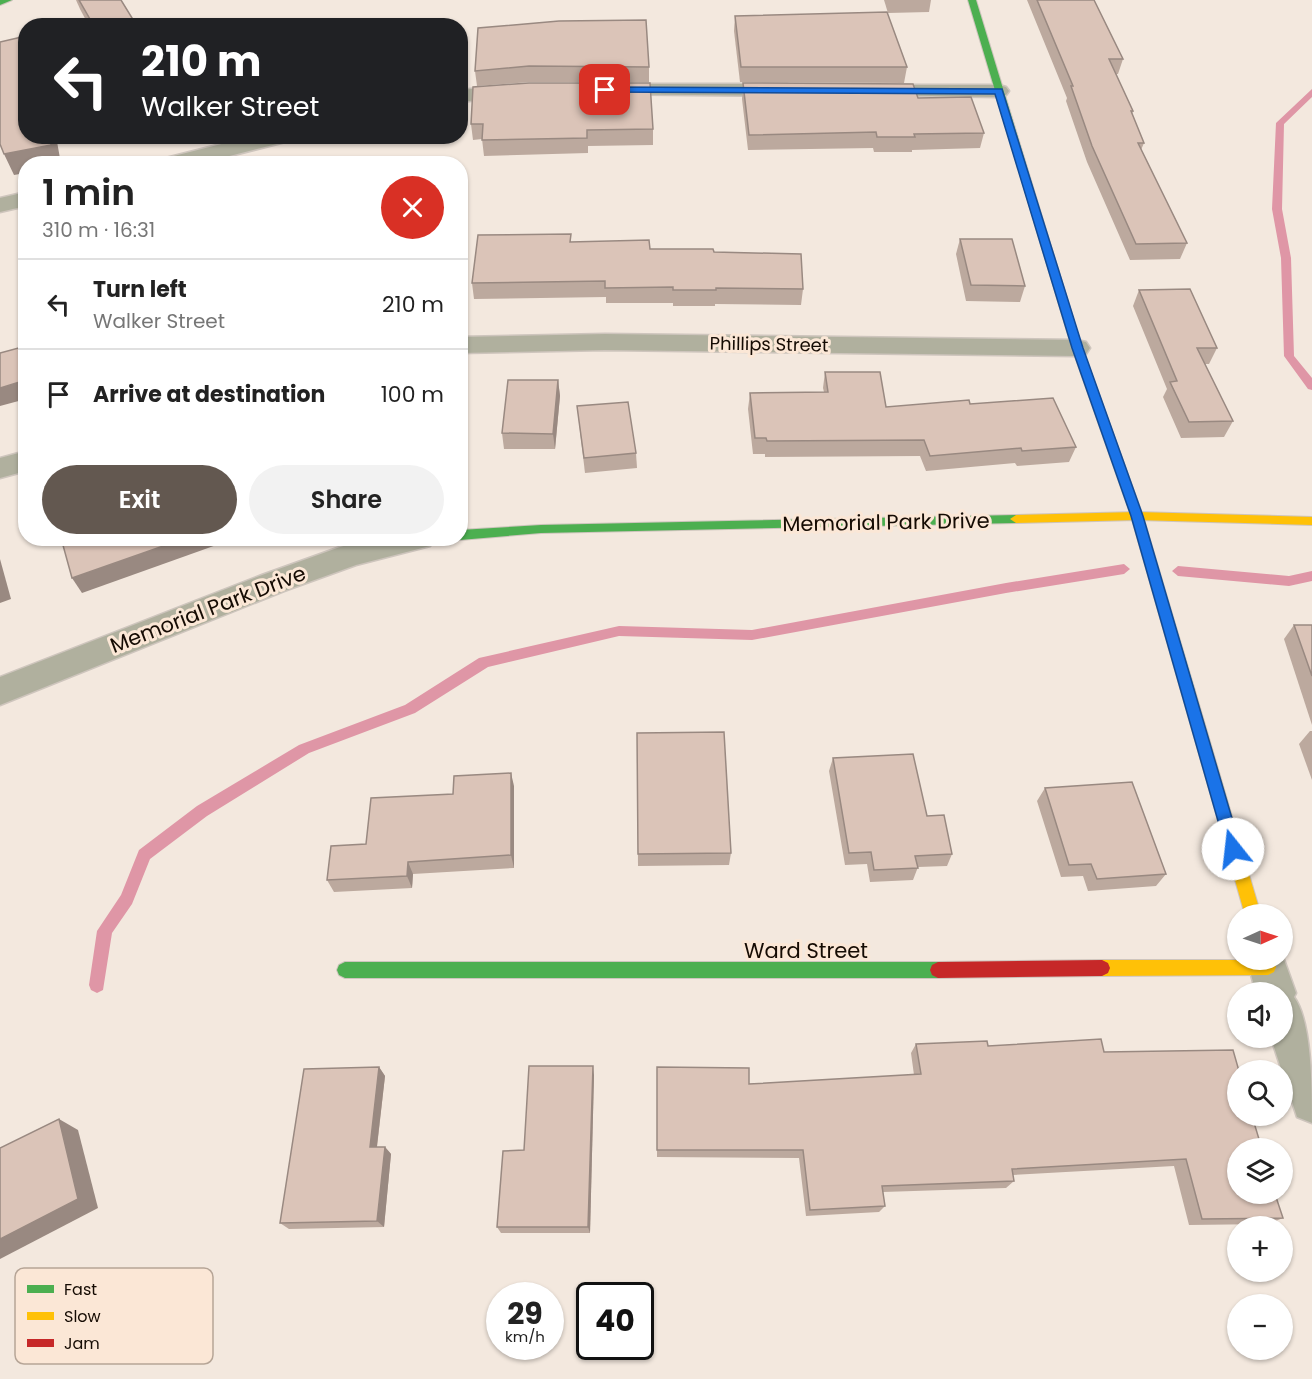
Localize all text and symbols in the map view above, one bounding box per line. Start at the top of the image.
text: 210 m [141,32,262,91]
icon: left [42,42,120,120]
pin [579,64,630,115]
icon: arrive [588,73,621,106]
text: Walker Street [141,88,319,125]
text: 1 min [42,167,135,218]
button: close [381,176,444,239]
text: 310 m · 16:31 [42,216,155,244]
text: Turn left [93,274,187,305]
icon: left [42,288,75,321]
text: 210 m [382,289,444,320]
text: Walker Street [93,307,225,335]
street label: Phillips Street [709,330,829,358]
icon: arrive [42,378,75,411]
text: Arrive at destination [93,379,325,410]
text: 100 m [381,379,444,410]
button: Exit [42,465,237,534]
button: Share [249,465,444,534]
street label: Memorial Park Drive [782,506,990,538]
street label: Memorial Park Drive [106,558,310,660]
position arrow [1201,817,1265,881]
north arrow [1227,904,1293,970]
map controls [1227,904,1293,1360]
street label: Ward Street [744,936,868,965]
button: sound [1227,982,1293,1048]
button: search [1227,1060,1293,1126]
button: layers [1227,1138,1293,1204]
button: + [1227,1216,1293,1282]
legend [15,1268,213,1364]
text: Fast [64,1278,97,1301]
speed limit sign: 40 [576,1282,654,1360]
text: 29 [507,1292,543,1335]
button: − [1227,1294,1293,1360]
text: Slow [64,1305,101,1328]
text: km/h [505,1326,545,1347]
text: Jam [64,1332,100,1355]

